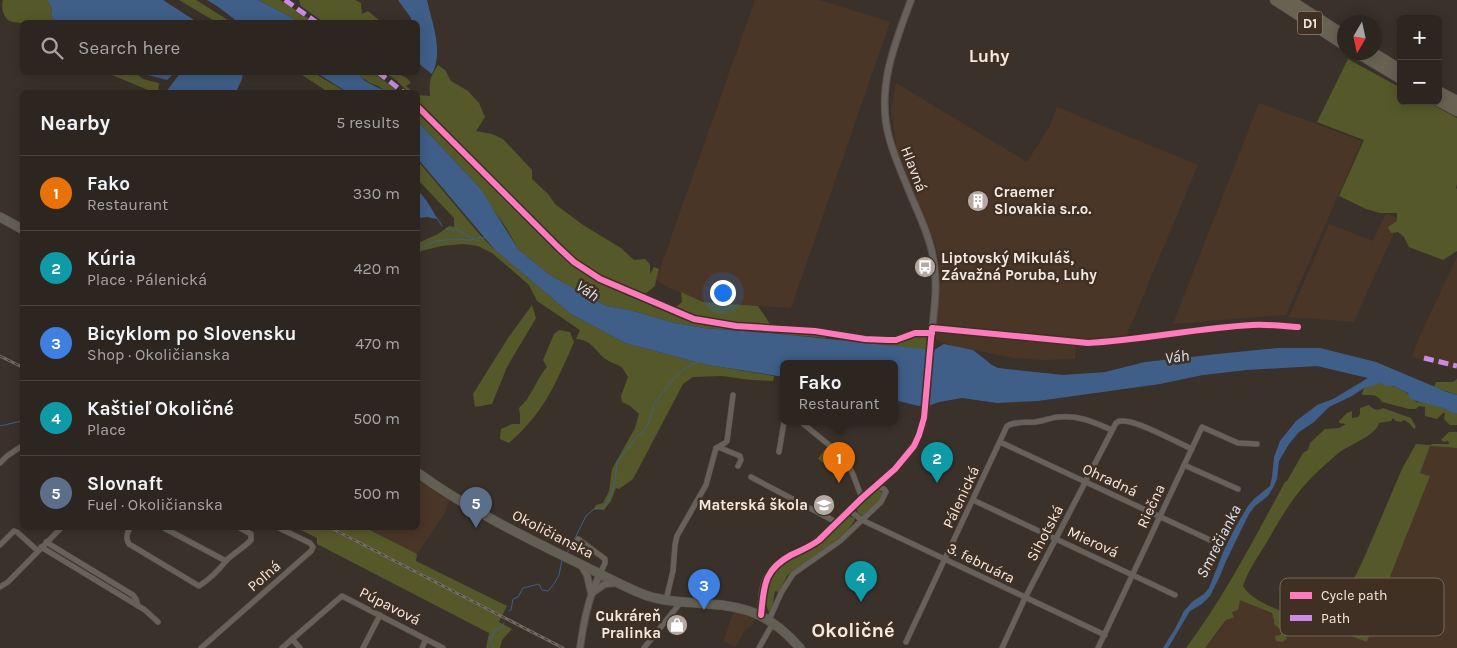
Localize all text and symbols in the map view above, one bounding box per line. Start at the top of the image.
road number: D1 [1298,12,1322,34]
north arrow [1337,15,1382,60]
map controls [1397,15,1442,105]
button: + [1397,15,1442,60]
search box [20,20,420,75]
icon: search [38,34,66,62]
text: Search here [78,37,180,59]
district label: Luhy [969,45,1009,67]
button: − [1397,60,1442,105]
text: Nearby [40,111,110,135]
text: 5 results [336,113,400,132]
street label: Hlavná [897,144,931,194]
text: Fako [87,173,130,195]
place label: Craemer Slovakia s.r.o. [994,183,1092,218]
text: 1 [53,184,59,203]
text: 330 m [353,184,400,203]
building icon: Craemer Slovakia s.r.o. [966,189,990,213]
text: Restaurant [87,195,168,214]
text: Kúria [87,248,136,270]
place label: Liptovský Mikuláš, Závažná Poruba, Luhy [941,249,1097,284]
bus stop icon: Liptovský Mikuláš, Závažná Poruba, Luhy [913,255,937,279]
text: 2 [51,259,61,278]
text: 420 m [354,259,400,278]
text: Place · Pálenická [87,270,207,289]
water label: Váh [572,276,603,305]
your location [710,280,736,306]
text: Bicyklom po Slovensku [87,323,297,345]
text: 3 [51,334,61,353]
text: 470 m [355,334,400,353]
text: Shop · Okoličianska [87,345,230,364]
water label: Váh [1164,345,1190,368]
popup [780,360,898,425]
text: Fako [798,372,841,394]
text: Restaurant [798,394,880,413]
text: Kaštieľ Okoličné [87,398,234,420]
text: 4 [51,409,61,428]
text: 500 m [353,409,400,428]
text: Place [87,420,126,439]
pin: 1 [823,442,855,483]
pin: 2 [921,442,953,483]
street label: Ohradná [1080,459,1140,501]
street label: Pálenická [939,463,983,531]
text: Slovnaft [87,473,163,495]
street label: Riečna [1133,481,1169,531]
text: 5 [51,484,61,503]
text: 500 m [353,484,400,503]
pin: 5 [460,487,492,528]
school or university icon: Materská škola [812,493,836,517]
text: Fuel · Okoličianska [87,495,223,514]
place label: Materská škola [698,496,808,514]
water label: Smrečianka [1192,501,1245,581]
street label: Sihotská [1023,502,1067,564]
street label: Okoličianska [509,506,597,562]
street label: Mierová [1065,522,1121,562]
street label: 3. februára [944,539,1018,587]
street label: Poľná [244,557,284,595]
pin: 4 [845,561,877,602]
pin: 3 [688,569,720,610]
legend [1280,578,1444,636]
street label: Púpavová [357,583,423,629]
text: Cycle path [1321,587,1387,604]
place label: Cukráreň Pralinka [595,607,661,642]
text: Path [1321,610,1350,627]
shop icon: Cukráreň Pralinka [665,613,689,637]
district label: Okoličné [811,619,895,642]

